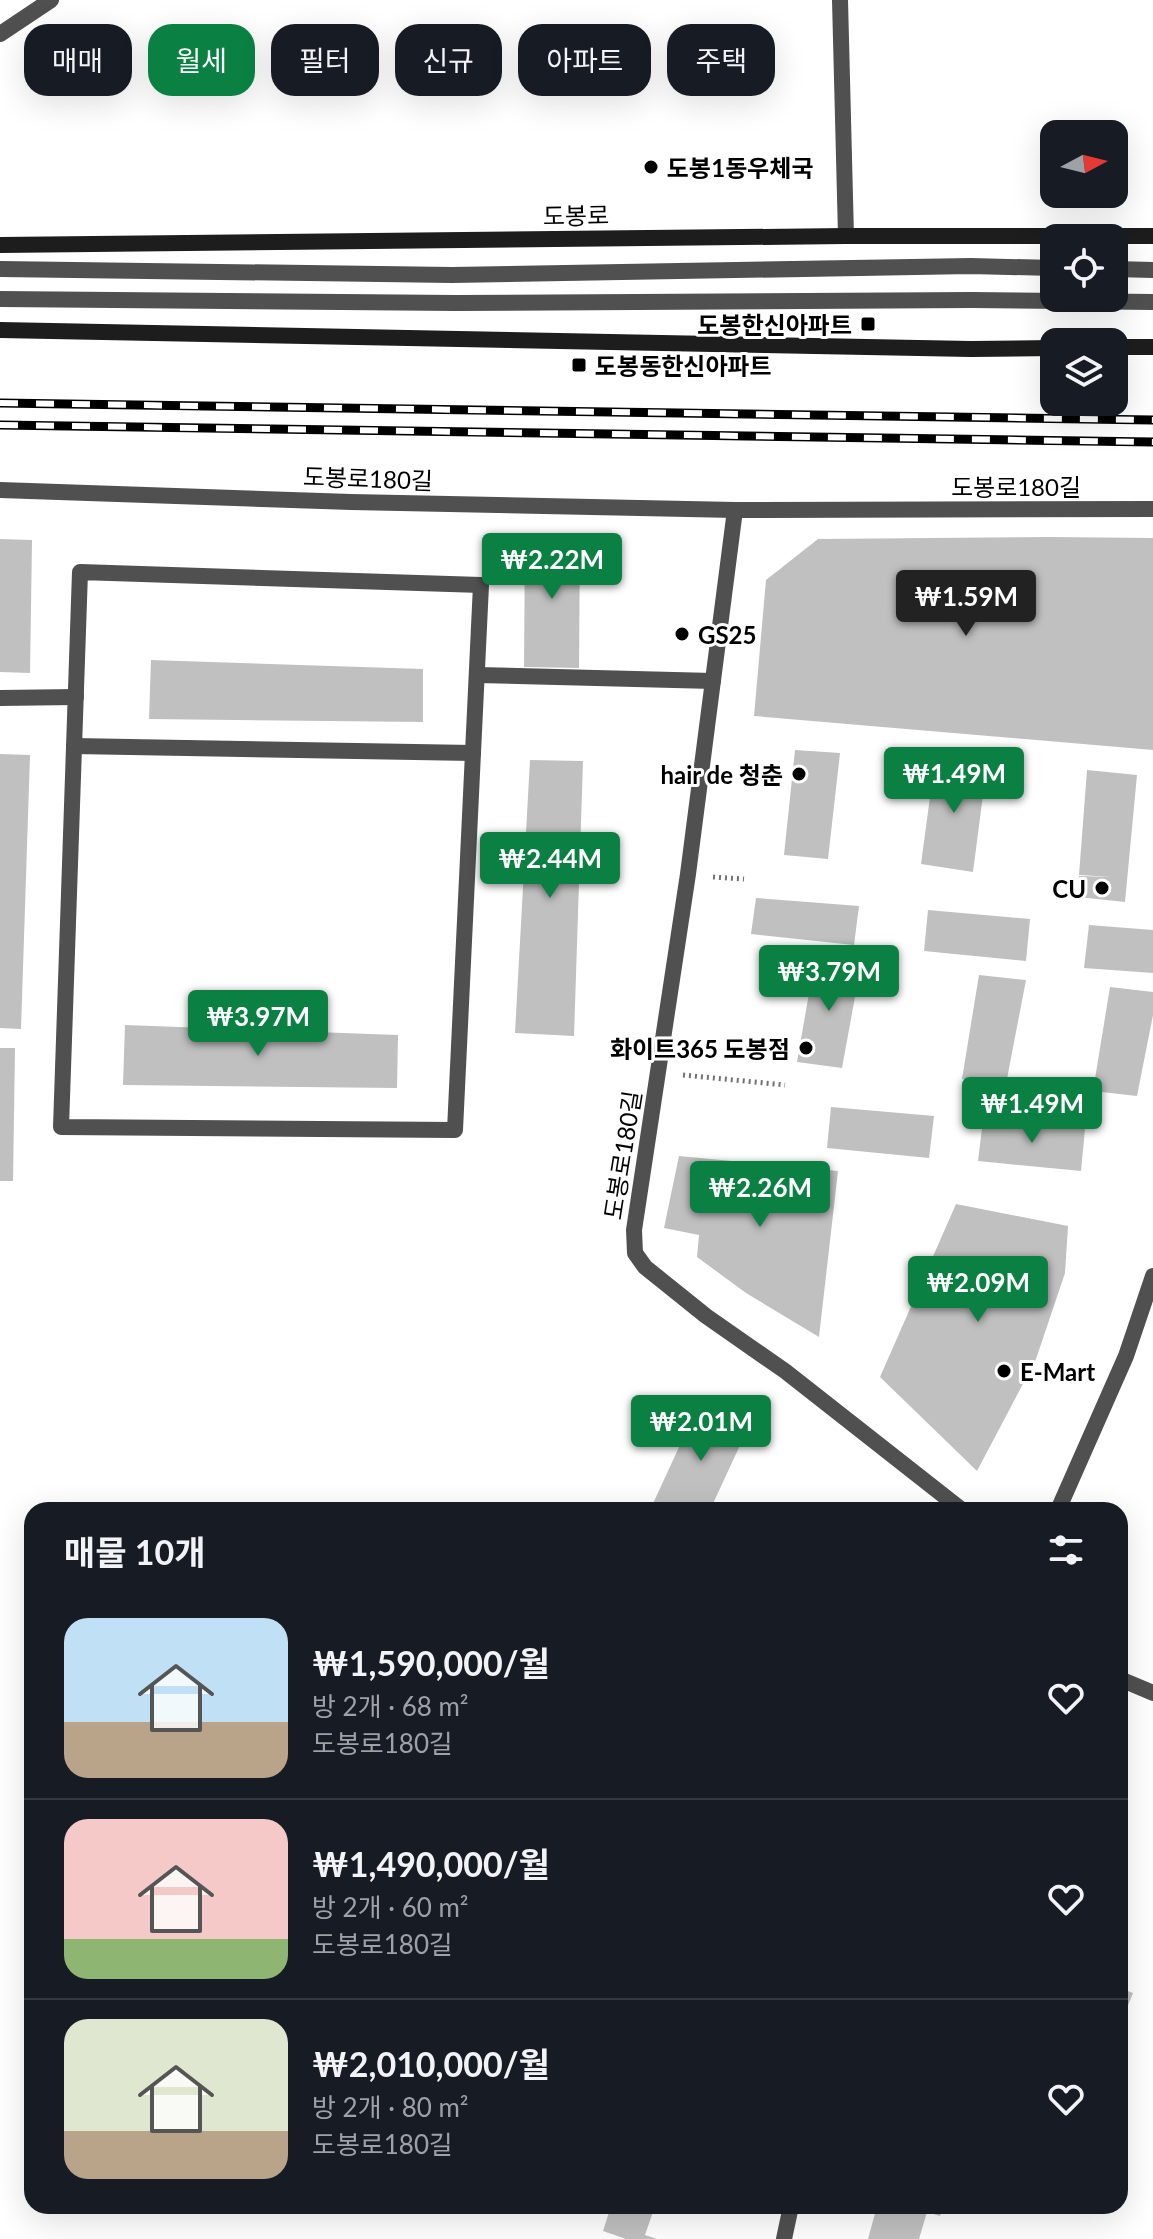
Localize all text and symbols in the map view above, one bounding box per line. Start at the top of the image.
chip: 매매 [24,24,132,96]
chip: 월세 [148,24,255,96]
chip: 필터 [271,24,379,96]
chip: 신규 [395,24,502,96]
chip: 아파트 [518,24,651,96]
chip: 주택 [667,24,775,96]
north arrow [1040,120,1128,208]
map controls [1040,120,1128,416]
place label: 도봉1동우체국 [667,153,813,182]
marker: 도봉1동우체국 [642,158,660,176]
street label: 도봉로 [543,200,609,230]
button: locate [1040,224,1128,312]
place label: 도봉한신아파트 [697,310,852,339]
marker: 도봉한신아파트 [859,315,877,333]
button: layers [1040,328,1128,416]
place label: 도봉동한신아파트 [595,351,772,380]
marker: 도봉동한신아파트 [570,356,588,374]
street label: 도봉로180길 [302,461,434,495]
street label: 도봉로180길 [951,472,1081,501]
pin: ₩2.22M [487,533,617,601]
text: ₩2.22M [500,543,604,575]
pin: ₩1.59M [901,570,1031,638]
text: ₩1.59M [914,580,1018,612]
place label: GS25 [698,620,756,649]
marker: GS25 [673,625,691,643]
pin: ₩1.49M [889,747,1019,815]
text: ₩1.49M [902,757,1006,789]
place label: hair de 청춘 [660,760,783,789]
marker: hair de 청춘 [790,765,808,783]
pin: ₩2.44M [485,832,615,900]
text: ₩2.44M [498,842,602,874]
place label: CU [1052,874,1086,903]
marker: CU [1093,879,1111,897]
pin: ₩3.79M [764,945,894,1013]
text: ₩3.79M [777,955,881,987]
pin: ₩3.97M [193,990,323,1058]
text: ₩3.97M [206,1000,310,1032]
place label: 화이트365 도봉점 [610,1034,790,1063]
marker: 화이트365 도봉점 [797,1039,815,1057]
pin: ₩1.49M [967,1077,1097,1145]
text: ₩1.49M [980,1087,1084,1119]
street label: 도봉로180길 [598,1088,646,1222]
pin: ₩2.26M [695,1161,825,1229]
text: ₩2.26M [708,1171,812,1203]
pin: ₩2.09M [913,1256,1043,1324]
text: ₩2.09M [926,1266,1030,1298]
place label: E-Mart [1020,1357,1095,1386]
marker: E-Mart [995,1362,1013,1380]
pin: ₩2.01M [636,1395,766,1463]
text: ₩2.01M [649,1405,753,1437]
icon: filters [1044,1528,1088,1572]
text: 매물 10개 [64,1531,206,1572]
text: ₩1,590,000/월 [312,1642,550,1683]
icon: home [128,1650,224,1746]
icon: heart [1044,1676,1088,1720]
text: 방 2개 · 68 m² [312,1690,469,1722]
text: 도봉로180길 [312,1727,453,1759]
text: ₩1,490,000/월 [312,1843,550,1884]
icon: home [128,1851,224,1947]
icon: heart [1044,1877,1088,1921]
text: 방 2개 · 60 m² [312,1891,469,1923]
text: 도봉로180길 [312,1928,453,1960]
text: ₩2,010,000/월 [312,2043,550,2084]
icon: home [128,2051,224,2147]
icon: heart [1044,2077,1088,2121]
text: 방 2개 · 80 m² [312,2091,469,2123]
text: 도봉로180길 [312,2128,453,2160]

